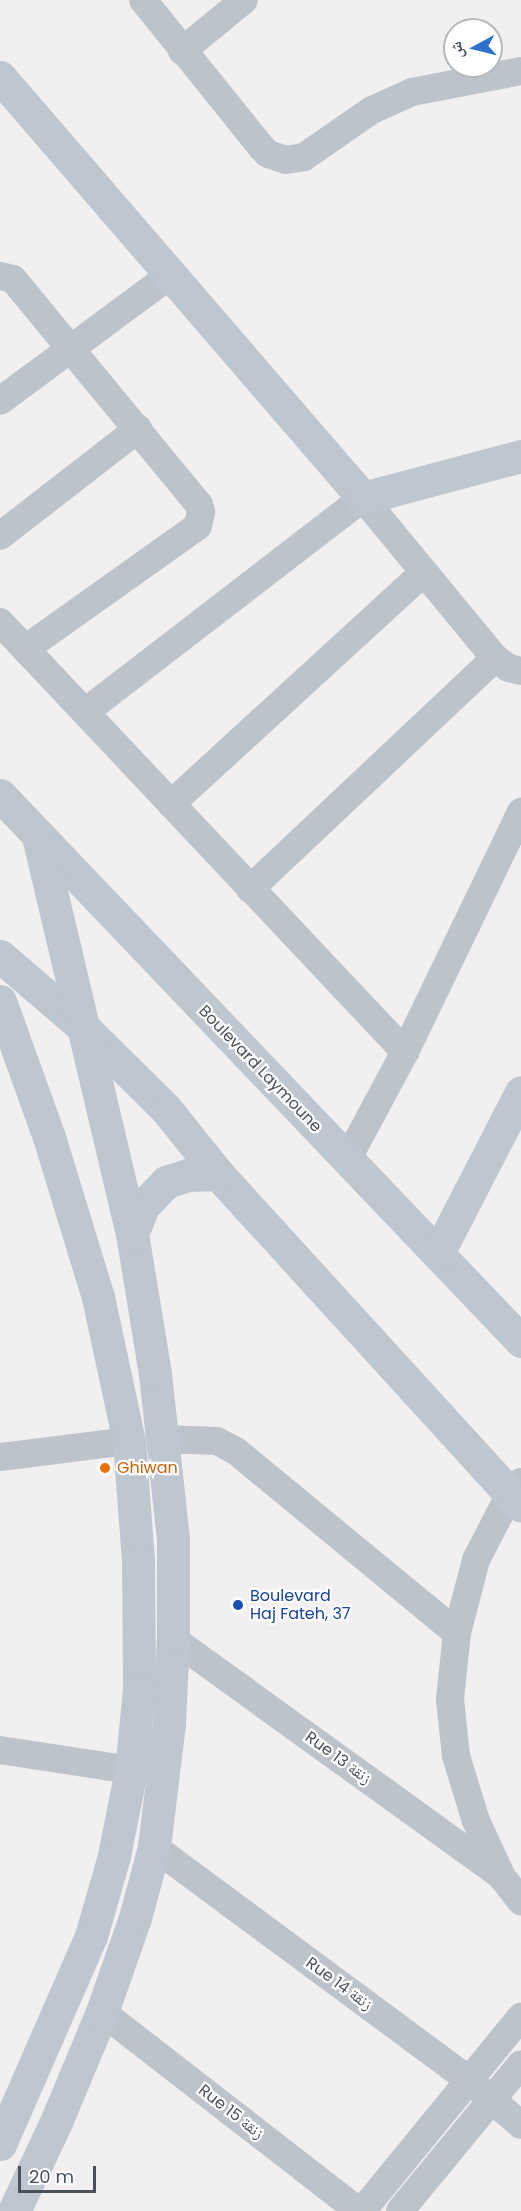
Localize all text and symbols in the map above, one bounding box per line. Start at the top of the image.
north arrow [443,18,503,78]
text: ش [444,40,469,60]
street label: Boulevard Laymoune [194,1002,326,1136]
place label: Ghiwan [117,1458,178,1478]
marker: Ghiwan [98,1461,112,1475]
place label: Boulevard Haj Fateh, 37 [250,1586,351,1624]
marker: Boulevard Haj Fateh, 37 [231,1598,245,1612]
street label: Rue 13 زنقة [301,1728,375,1788]
street label: Rue 14 زنقة [302,1953,376,2015]
street label: Rue 15 زنقة [195,2081,267,2143]
scale bar [21,2154,99,2192]
text: 20 m [29,2164,74,2189]

